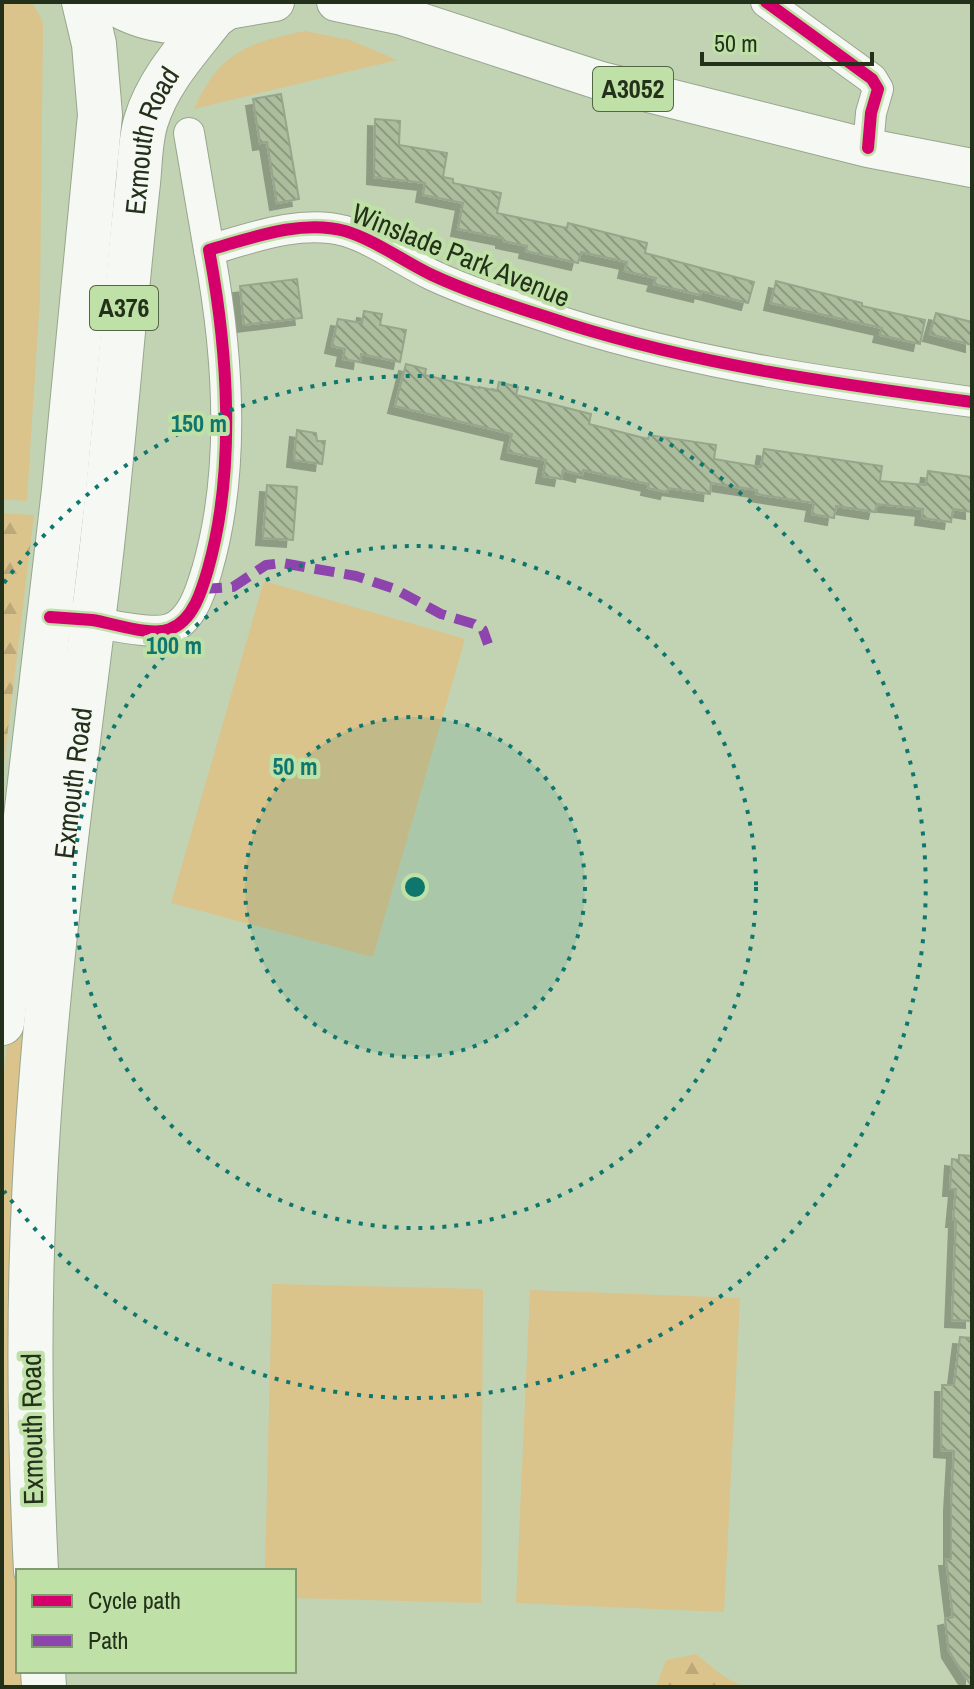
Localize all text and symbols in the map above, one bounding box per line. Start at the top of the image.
scale bar [702,16,872,66]
text: 50 m [714,27,758,59]
street label: Exmouth Road [116,59,188,216]
road number: A3052 [593,67,673,111]
street label: Winslade Park Avenue [346,194,576,316]
road number: A376 [90,286,158,330]
text: 150 m [171,407,227,439]
text: 100 m [146,629,202,661]
street label: Exmouth Road [45,705,101,861]
text: 50 m [273,750,317,782]
centre of rings [401,873,429,901]
street label: Exmouth Road [12,1353,52,1505]
legend [16,1569,296,1673]
text: Cycle path [88,1584,181,1616]
text: Path [88,1624,129,1656]

